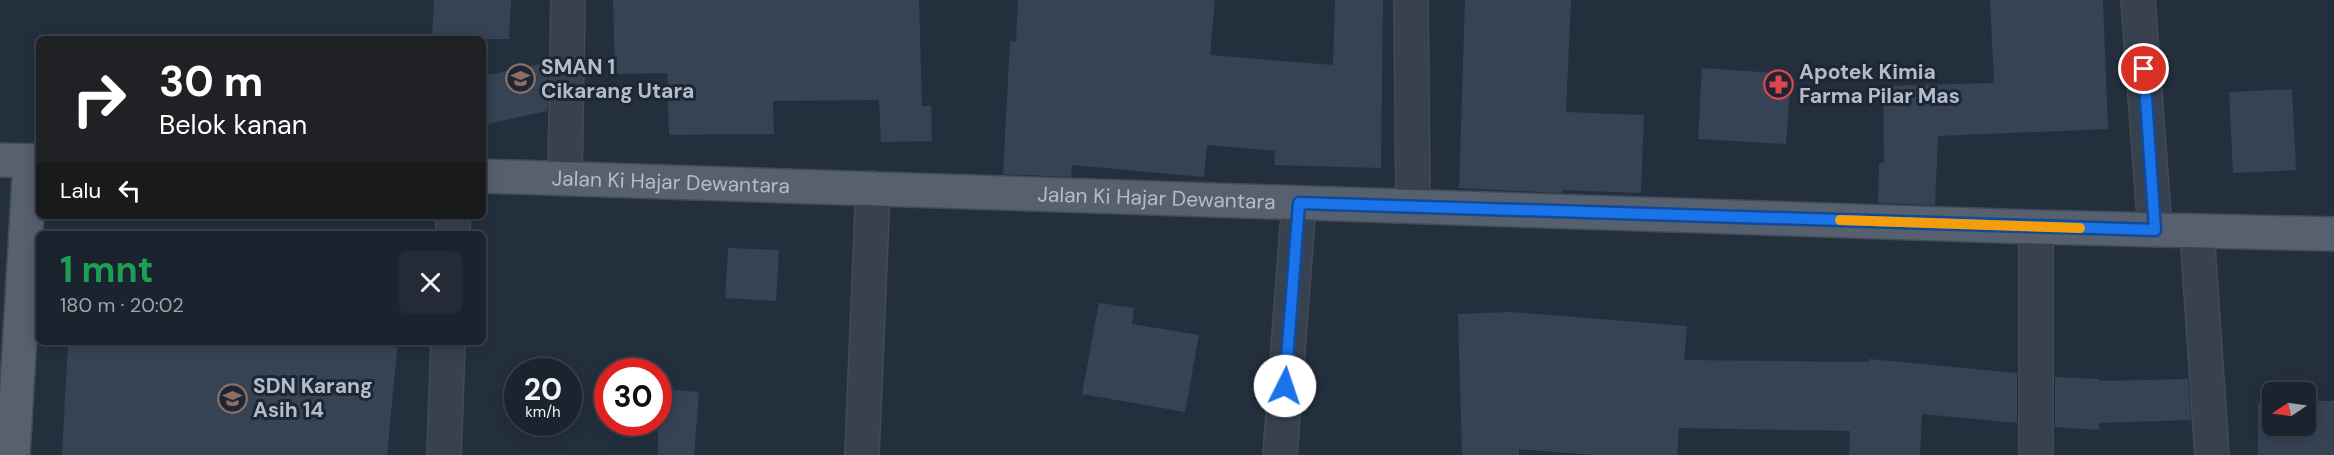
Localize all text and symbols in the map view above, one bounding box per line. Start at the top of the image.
pin [2118,43,2169,94]
icon: arrive [2127,52,2160,85]
place label: SMAN 1 Cikarang Utara [541,53,694,105]
text: 30 m [159,54,263,109]
place label: Apotek Kimia Farma Pilar Mas [1799,58,1960,110]
icon: right [60,60,138,138]
school or university icon: SMAN 1 Cikarang Utara [504,63,536,95]
pharmacy icon: Apotek Kimia Farma Pilar Mas [1762,68,1794,100]
text: Belok kanan [159,107,307,142]
street label: Jalan Ki Hajar Dewantara [551,164,790,200]
icon: left [113,174,146,207]
text: Lalu [60,176,101,205]
street label: Jalan Ki Hajar Dewantara [1037,180,1276,216]
text: 1 mnt [60,246,153,293]
button: close [399,251,462,314]
text: 180 m · 20:02 [60,292,184,318]
position arrow [1253,354,1317,418]
speed limit sign: 30 [594,358,672,436]
text: 20 [524,370,562,409]
place label: SDN Karang Asih 14 [253,372,372,424]
school or university icon: SDN Karang Asih 14 [216,382,248,414]
north arrow [2262,382,2316,436]
map controls [2262,382,2316,436]
text: km/h [525,402,561,422]

